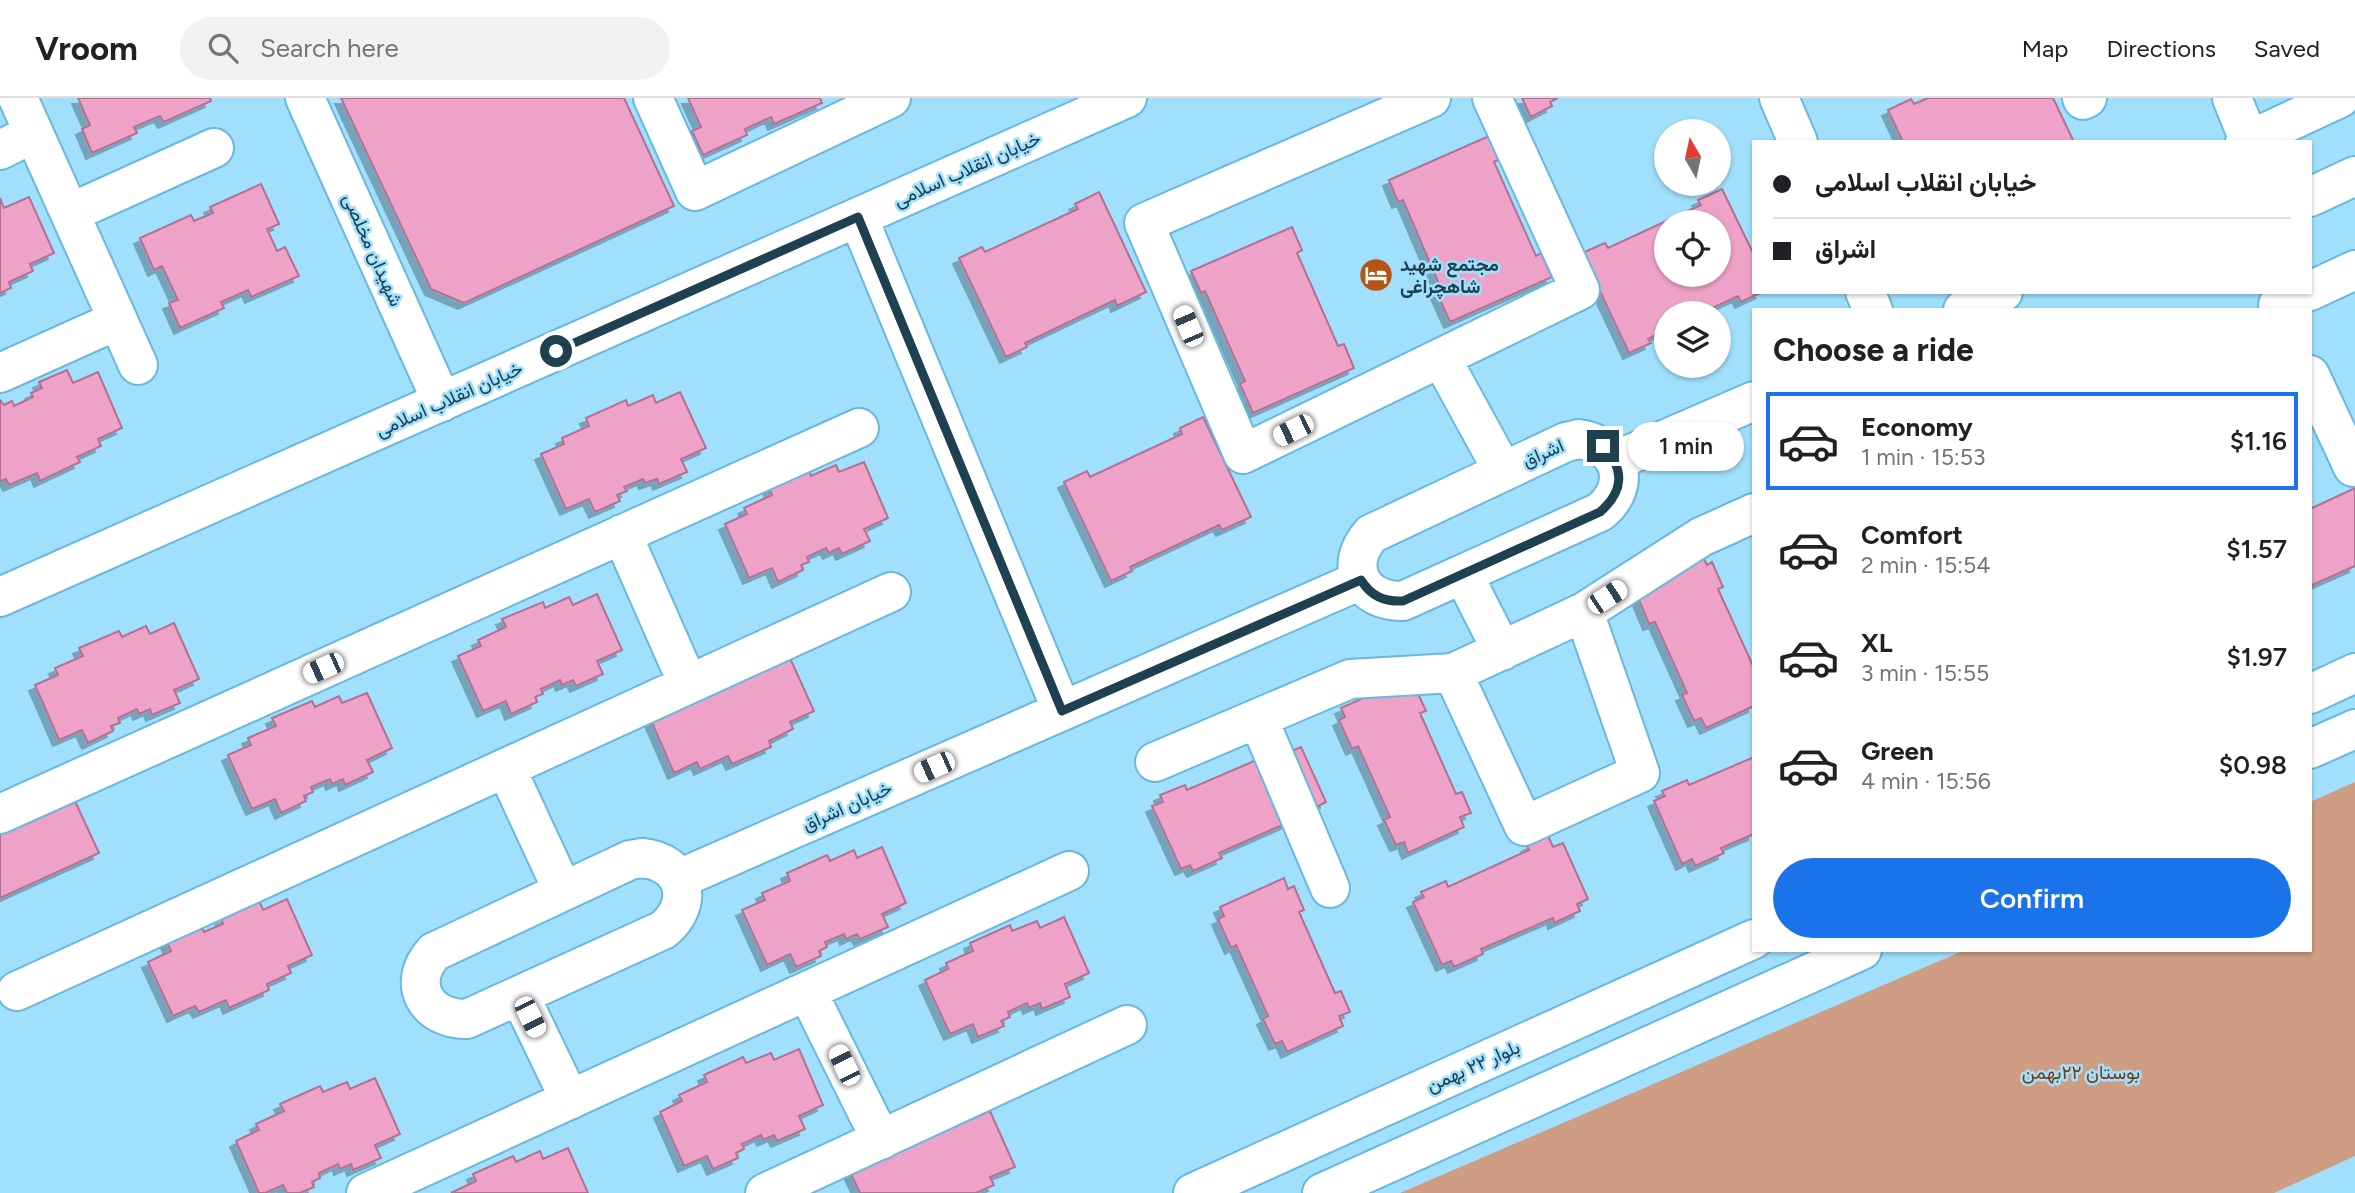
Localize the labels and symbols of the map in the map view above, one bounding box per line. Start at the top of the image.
north arrow [1654,119,1731,196]
street label: خیابان انقلاب اسلامی [890,126,1044,212]
street label: شهیدان مخلصی [338,190,408,310]
place label: مجتمع شهید شاهچراغی [1400,253,1499,300]
hotel icon: مجتمع شهید شاهچراغی [1357,256,1395,294]
car [1171,303,1206,349]
route start [540,335,572,367]
street label: خیابان انقلاب اسلامی [372,356,526,442]
car [1270,411,1317,449]
callout: 1 min [1628,422,1743,470]
route end [1587,430,1619,462]
street label: اشراق [1519,434,1567,472]
car [1584,577,1631,617]
car [300,650,347,686]
car [911,749,958,785]
street label: خیابان اشراق [799,776,895,836]
car [512,994,549,1040]
street label: بلوار ۲۲ بهمن [1423,1035,1523,1097]
car [826,1042,863,1088]
park label: بوستان ۲۲بهمن [2022,1061,2140,1084]

